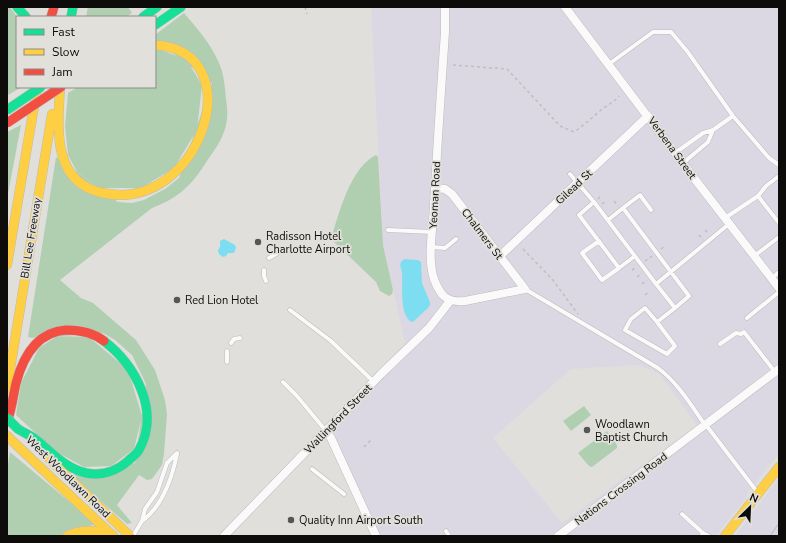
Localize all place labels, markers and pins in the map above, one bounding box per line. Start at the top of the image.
place label: Radisson Hotel Charlotte Airport [266,229,350,257]
marker: Radisson Hotel Charlotte Airport [253,237,263,247]
place label: Red Lion Hotel [185,293,259,308]
marker: Red Lion Hotel [172,295,182,305]
place label: Woodlawn Baptist Church [595,417,668,445]
marker: Woodlawn Baptist Church [582,425,592,435]
place label: Quality Inn Airport South [299,513,423,528]
marker: Quality Inn Airport South [286,515,296,525]

